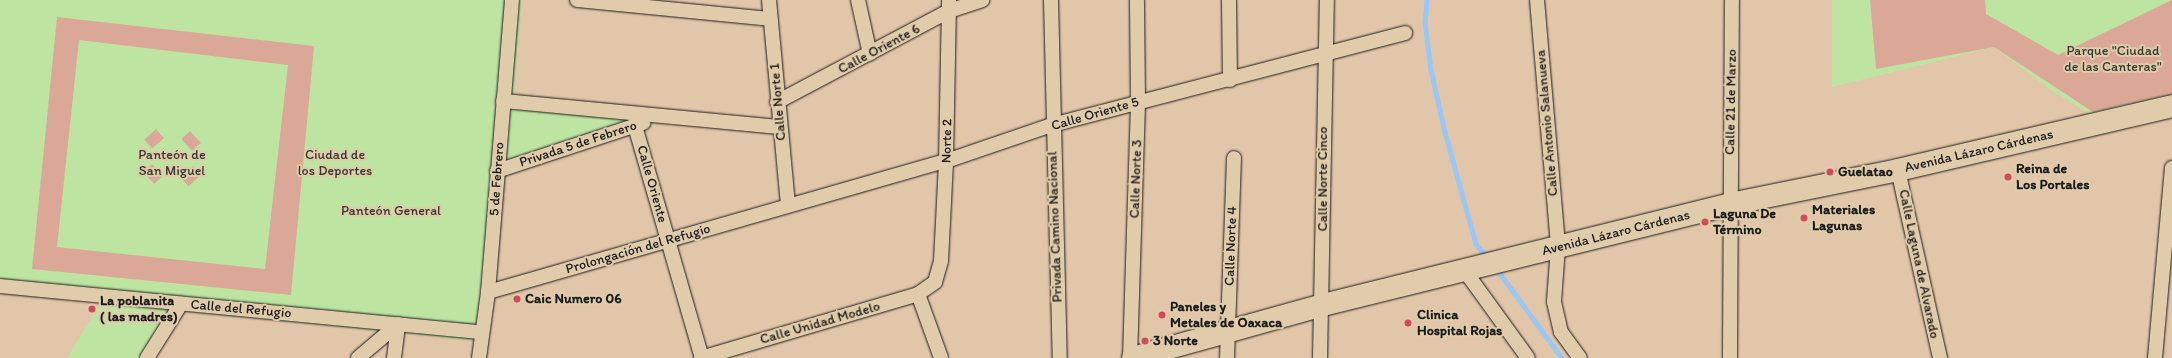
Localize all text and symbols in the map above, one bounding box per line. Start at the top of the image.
street label: Calle Oriente 6 [835,20,923,78]
park label: Parque "Ciudad de las Canteras" [2064,43,2162,76]
street label: Calle Antonio Salanueva [1532,49,1562,197]
street label: Calle 21 de Marzo [1722,49,1740,155]
street label: Calle Norte 1 [766,63,790,141]
street label: Calle Oriente 5 [1049,94,1141,134]
street label: Privada 5 de Febrero [517,117,639,171]
street label: Norte 2 [938,119,956,163]
street label: Calle Norte Cinco [1315,126,1331,232]
street label: Avenida Lázaro Cárdenas [1903,126,2055,176]
street label: Calle Norte 3 [1126,139,1146,219]
street label: 5 de Febrero [486,142,508,216]
street label: Calle Oriente [633,144,671,224]
park label: Panteón de San Miguel [138,147,206,180]
park label: Ciudad de los Deportes [298,147,372,180]
street label: Privada Camino Nacional [1044,151,1066,303]
place label: Reina de Los Portales [2016,161,2089,194]
place label: Guelatao [1838,164,1893,180]
marker: Guelatao [1825,167,1835,177]
marker: Reina de Los Portales [2003,172,2013,182]
street label: Calle Laguna de Alvarado [1895,188,1943,340]
place label: Materiales Lagunas [1812,202,1875,234]
park label: Panteón General [341,203,441,219]
street label: Calle Norte 4 [1221,206,1241,286]
street label: Avenida Lázaro Cárdenas [1540,206,1692,260]
place label: Laguna De Término [1713,206,1776,238]
marker: Materiales Lagunas [1799,213,1809,223]
marker: Laguna De Término [1700,217,1710,227]
street label: Prolongación del Refugio [564,220,712,278]
place label: Caic Numero 06 [525,291,622,307]
place label: La poblanita ( las madres) [100,293,178,326]
marker: Caic Numero 06 [512,294,522,304]
street label: Calle del Refugio [190,296,292,322]
street label: Calle Unidad Modelo [758,298,882,348]
place label: Paneles y Metales de Oaxaca [1170,299,1282,332]
marker: La poblanita ( las madres) [87,304,97,314]
place label: Clinica Hospital Rojas [1417,307,1502,340]
marker: Paneles y Metales de Oaxaca [1157,310,1167,320]
marker: Clinica Hospital Rojas [1402,317,1414,329]
place label: 3 Norte [1153,333,1198,349]
marker: 3 Norte [1140,336,1150,346]

